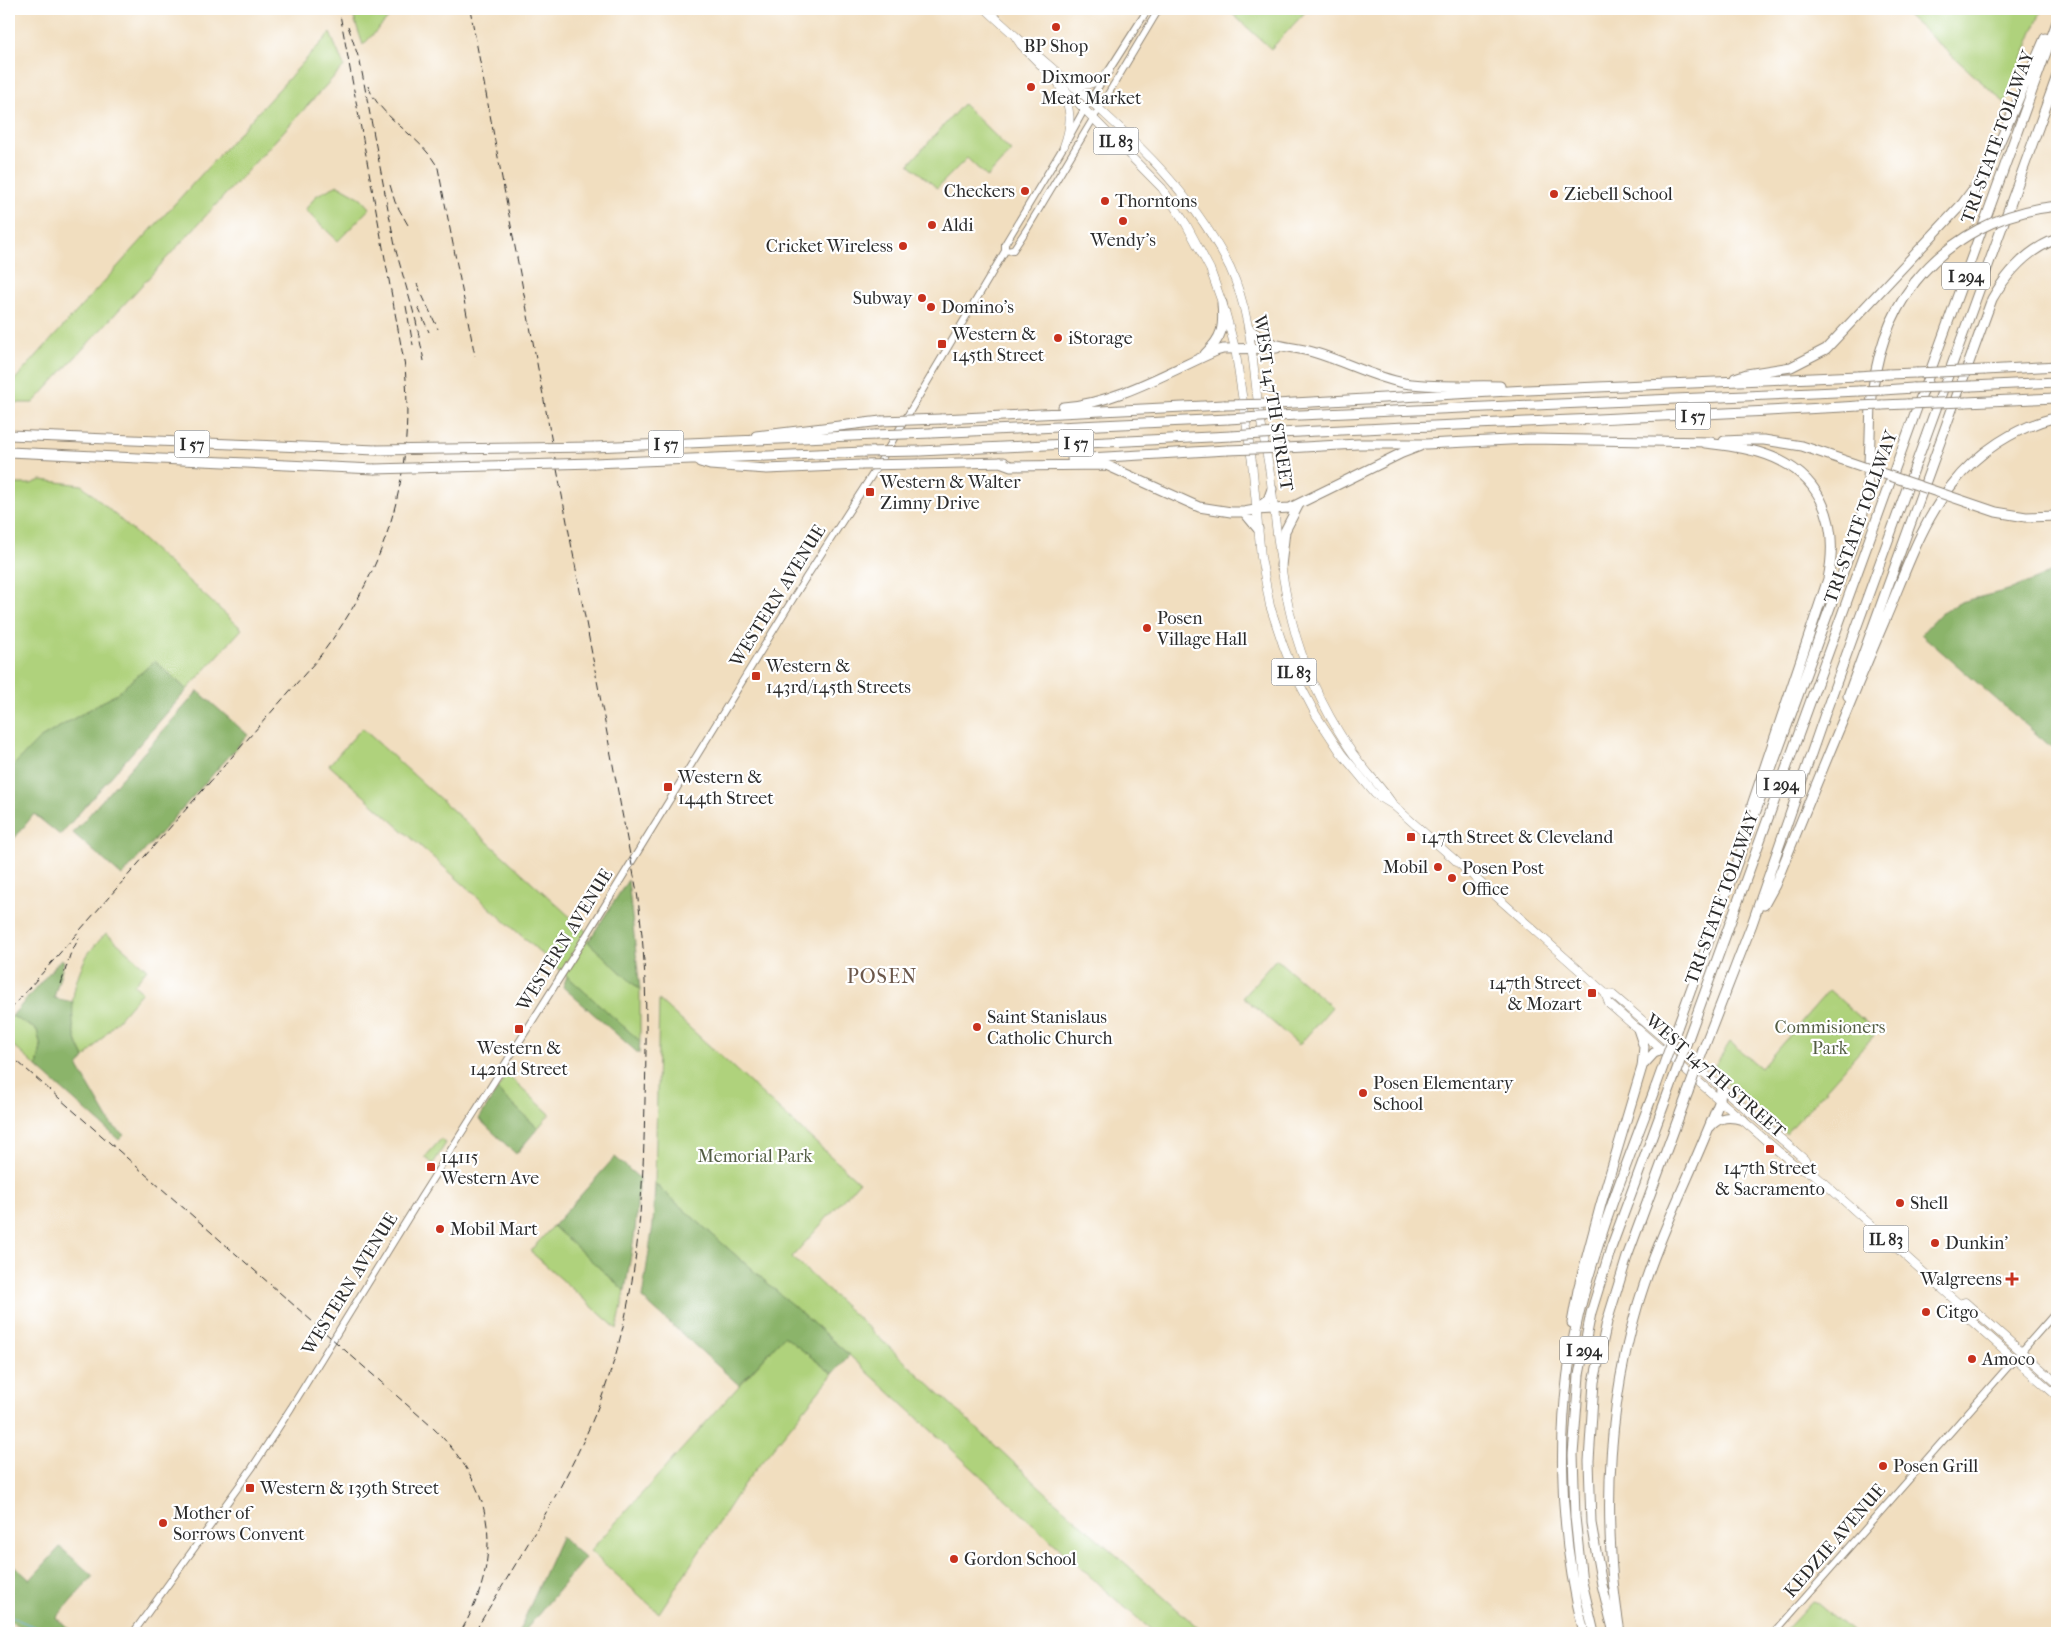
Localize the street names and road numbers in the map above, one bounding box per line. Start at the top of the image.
street label: TRI-STATE TOLLWAY [1957,47,2039,226]
road number: IL 83 [1094,128,1138,154]
road number: I 294 [1942,262,1990,290]
street label: WEST 147TH STREET [1249,312,1297,493]
road number: I 57 [1676,402,1710,430]
street label: TRI-STATE TOLLWAY [1820,427,1902,606]
road number: I 57 [1058,429,1094,456]
road number: I 57 [174,430,210,458]
road number: I 57 [648,430,684,458]
street label: WESTERN AVENUE [725,521,830,672]
road number: IL 83 [1272,659,1316,686]
road number: I 294 [1757,771,1805,798]
street label: TRI-STATE TOLLWAY [1681,808,1763,987]
street label: WESTERN AVENUE [512,865,617,1016]
street label: WEST 147TH STREET [1640,1009,1790,1143]
street label: WESTERN AVENUE [297,1209,402,1360]
road number: IL 83 [1864,1226,1908,1252]
road number: I 294 [1560,1336,1608,1364]
street label: KEDZIE AVENUE [1780,1480,1890,1602]

